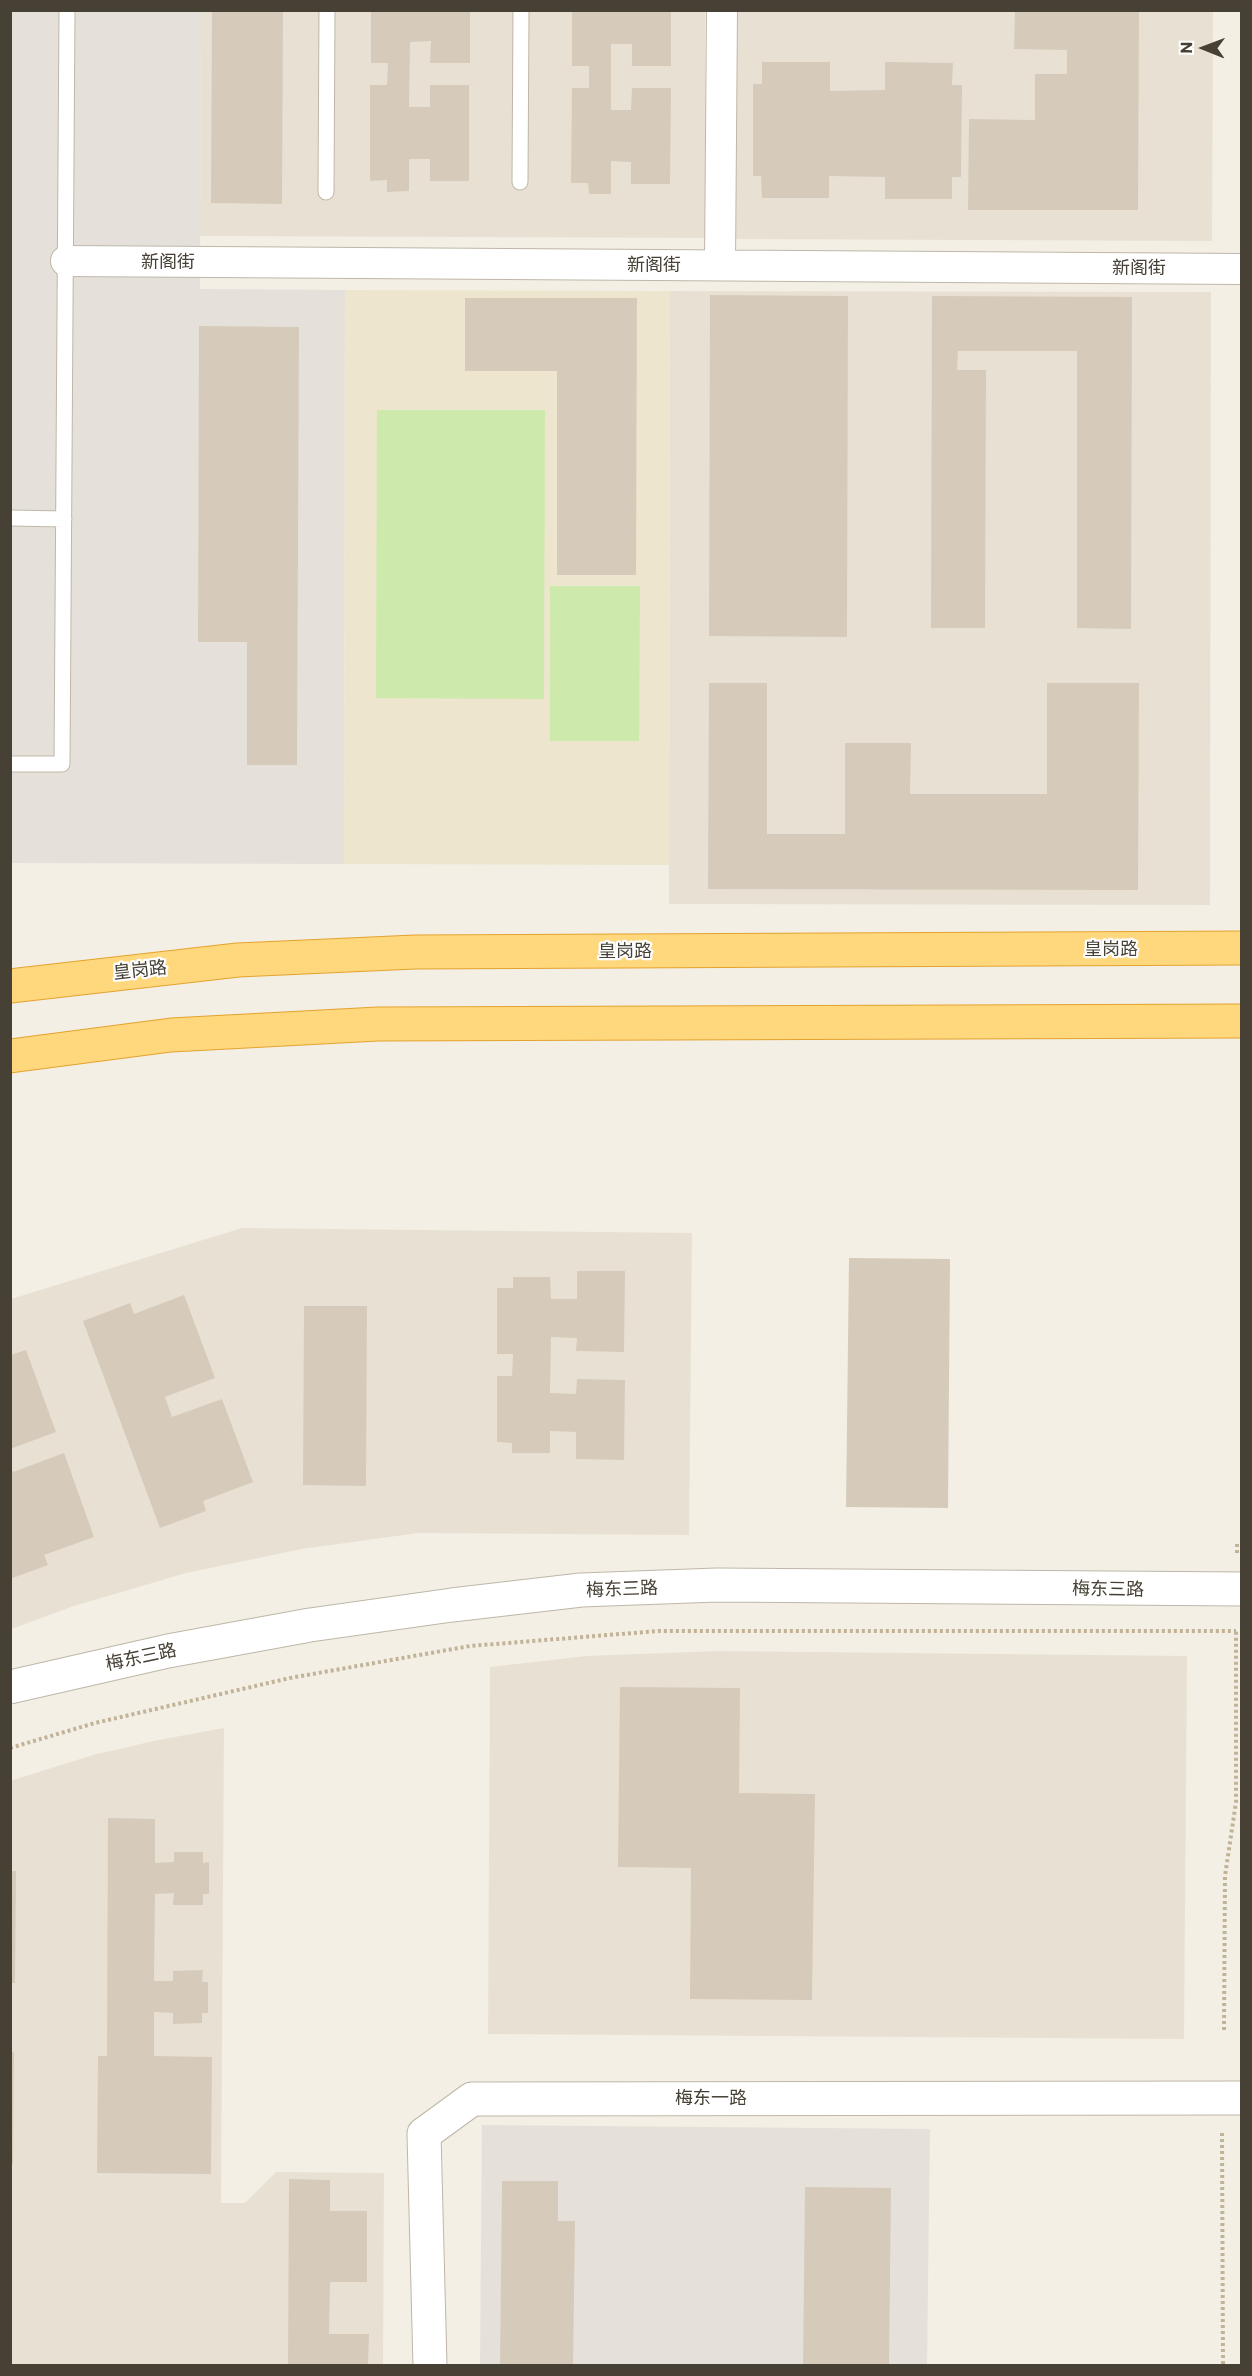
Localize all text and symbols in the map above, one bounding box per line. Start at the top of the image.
north arrow [1174,18,1234,78]
text: N [1176,42,1195,54]
street label: 新阁街 [141,251,195,273]
street label: 新阁街 [627,254,681,276]
street label: 新阁街 [1112,257,1166,279]
street label: 皇岗路 [1084,938,1138,960]
street label: 皇岗路 [598,940,652,962]
street label: 皇岗路 [112,956,168,984]
street label: 梅东三路 [586,1577,658,1601]
street label: 梅东三路 [1072,1578,1144,1600]
street label: 梅东三路 [104,1639,178,1675]
street label: 梅东一路 [675,2087,747,2109]

